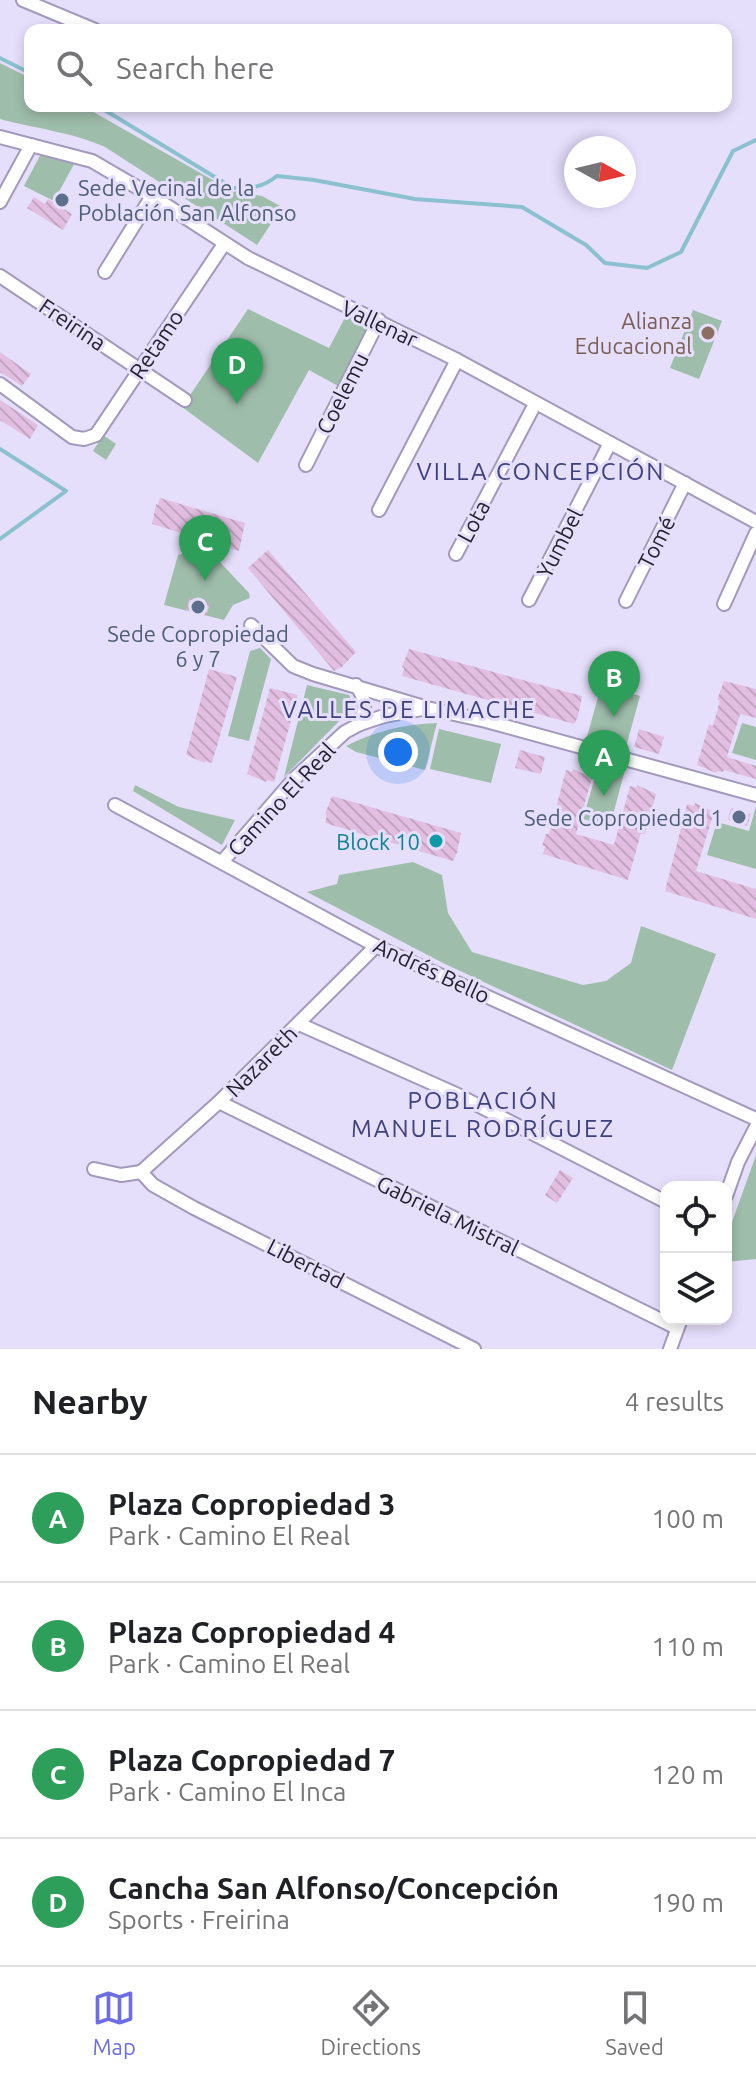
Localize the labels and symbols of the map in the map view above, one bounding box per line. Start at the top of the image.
north arrow [564,136,636,208]
place label: Sede Vecinal de la Población San Alfonso [78,175,297,225]
marker: Sede Vecinal de la Población San Alfonso [53,191,71,209]
street label: Freirina [35,293,111,355]
street label: Vallenar [338,295,422,352]
street label: Retamo [124,305,188,383]
place label: Alianza Educacional [575,308,692,358]
marker: Alianza Educacional [699,324,717,342]
pin: D [211,338,263,404]
street label: Coelemu [311,348,373,438]
district label: VILLA CONCEPCIÓN [417,457,665,485]
street label: Lota [452,496,494,546]
street label: Yumbel [531,504,587,582]
street label: Tomé [632,512,680,572]
pin: C [179,515,231,581]
marker: Sede Copropiedad 6 y 7 [189,598,207,616]
place label: Sede Copropiedad 6 y 7 [107,621,289,671]
pin: B [588,651,640,717]
district label: VALLES DE LIMACHE [282,696,536,723]
pin: A [578,730,630,796]
your location [378,732,418,772]
street label: Camino El Real [222,737,340,861]
place label: Sede Copropiedad 1 [524,805,723,830]
marker: Sede Copropiedad 1 [730,808,748,826]
place label: Block 10 [336,829,420,854]
marker: Block 10 [427,832,445,850]
street label: Andrés Bello [370,932,494,1008]
street label: Nazareth [220,1020,302,1102]
district label: POBLACIÓN MANUEL RODRÍGUEZ [351,1086,615,1142]
street label: Gabriela Mistral [373,1170,523,1260]
street label: Libertad [263,1233,349,1293]

